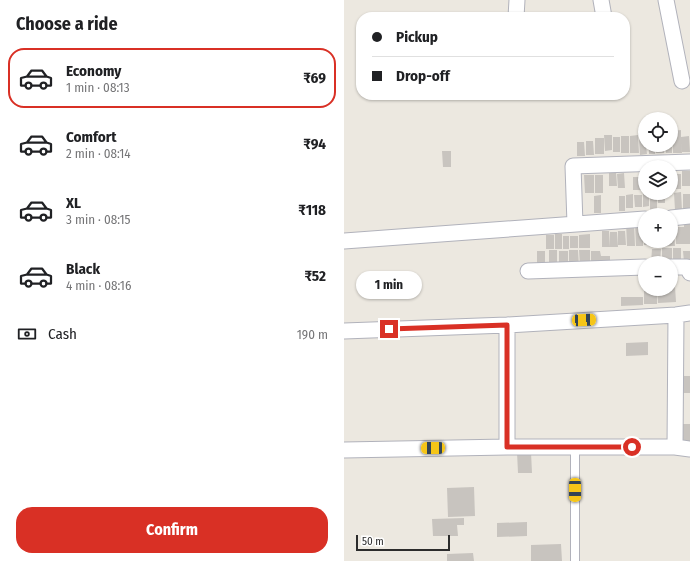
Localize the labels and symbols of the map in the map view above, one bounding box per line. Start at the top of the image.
callout: 1 min [356,271,422,299]
car [572,313,596,327]
route end [380,320,398,338]
route start [623,438,641,456]
car [421,442,445,454]
car [569,478,581,502]
scale bar [356,533,450,552]

